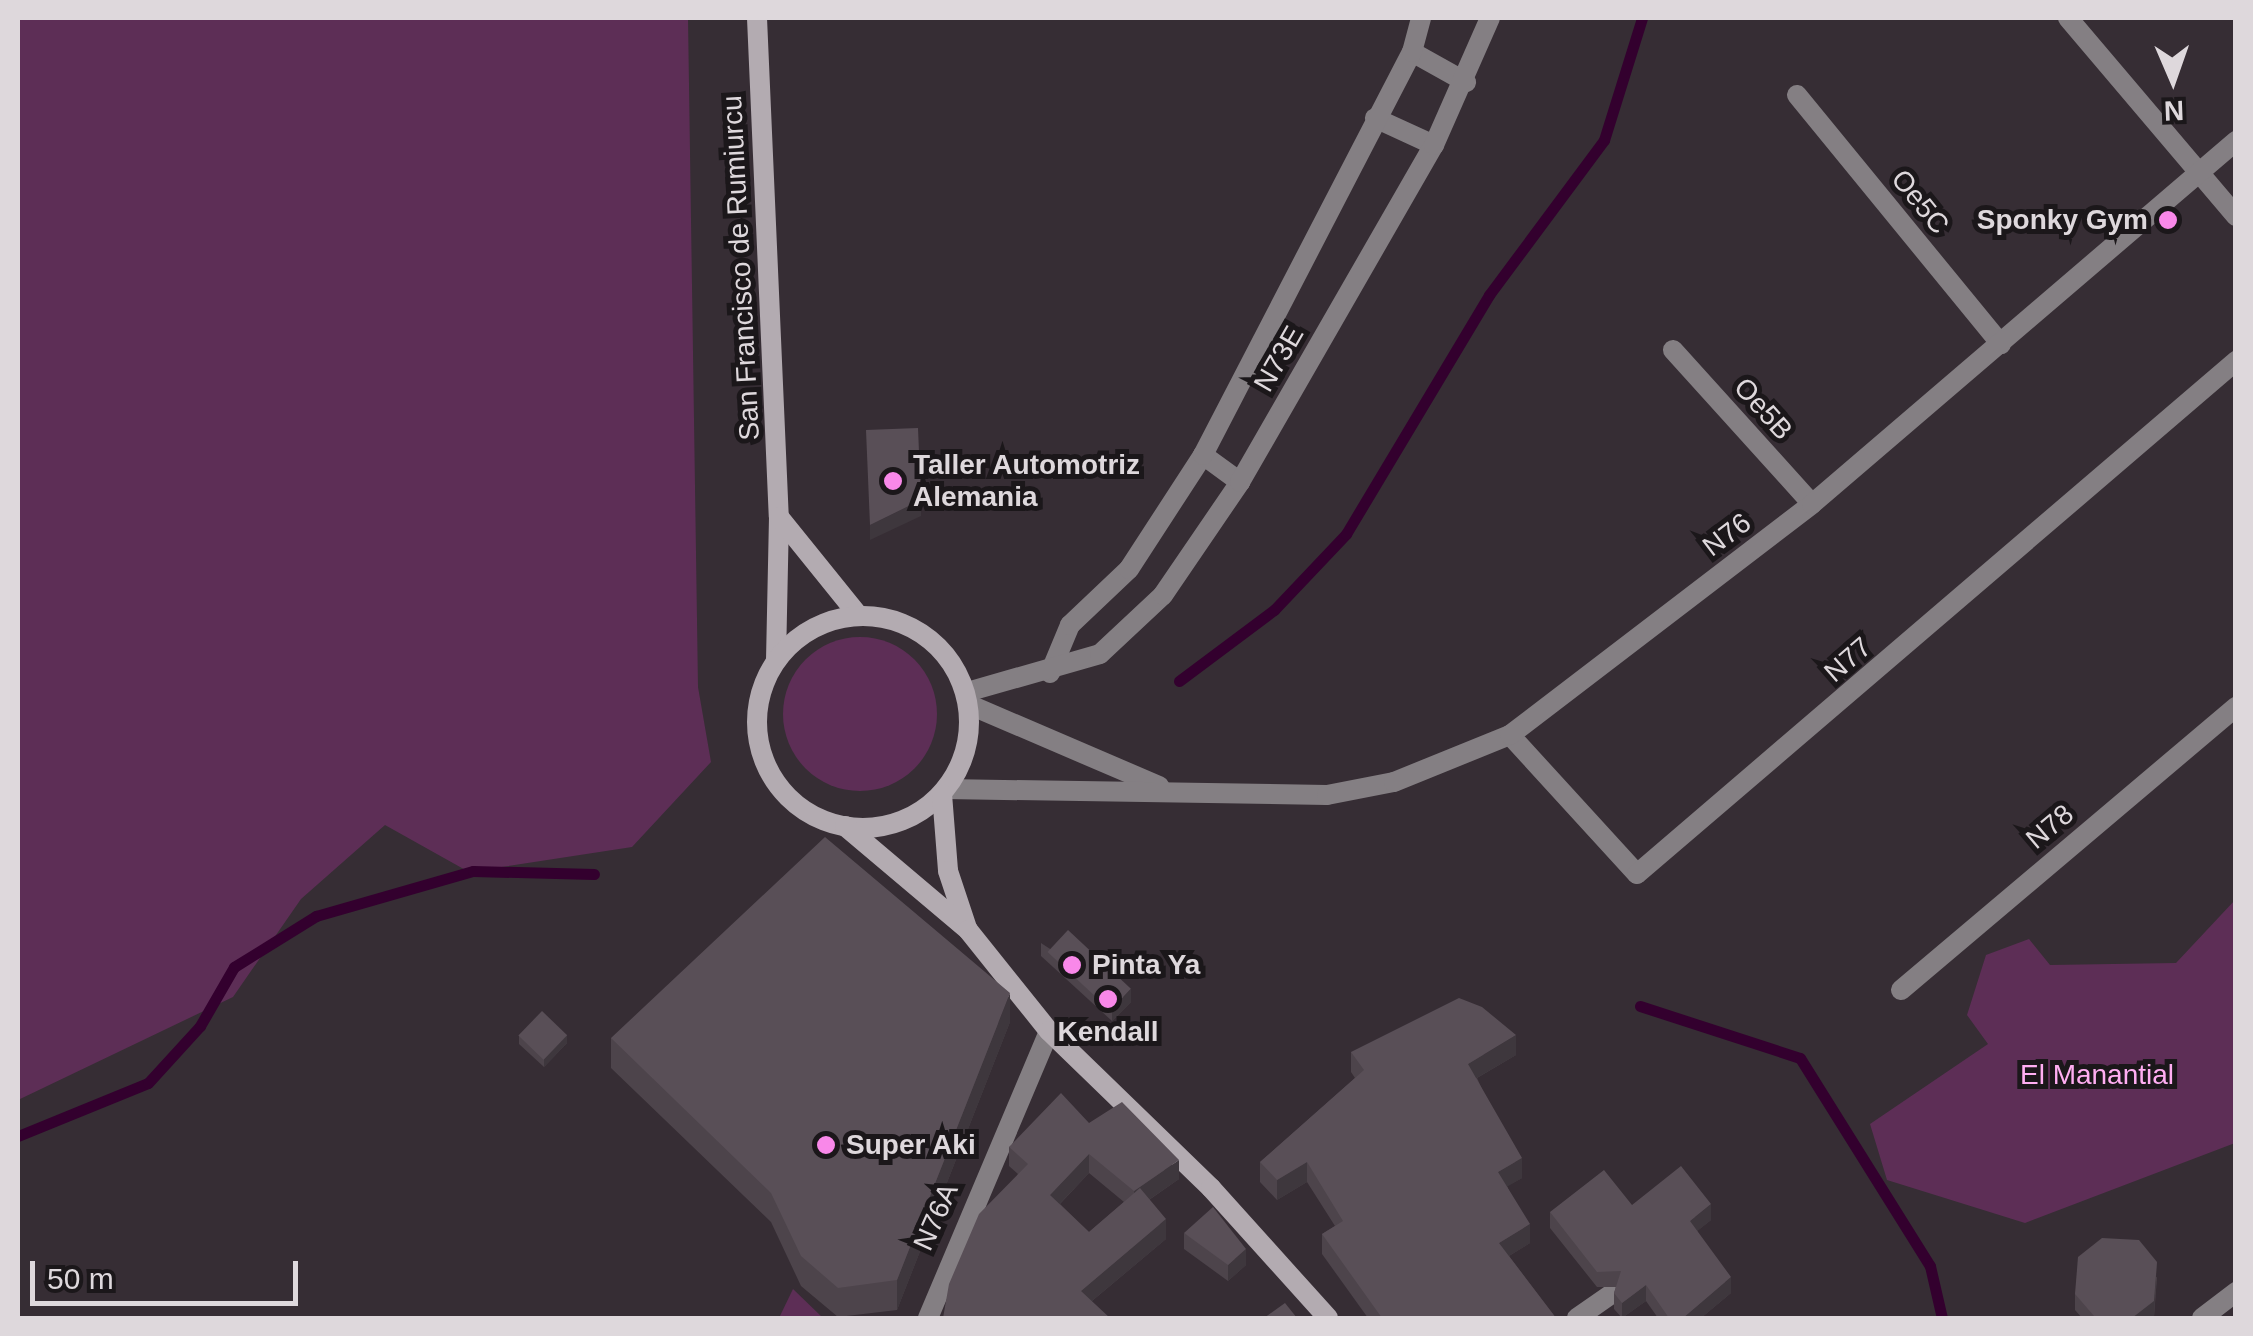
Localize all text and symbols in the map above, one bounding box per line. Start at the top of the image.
north arrow [2123,30,2223,130]
street label: San Francisco de Rumiurcu [715,95,767,441]
text: N [2163,95,2185,126]
street label: Oe5C [1884,163,1956,241]
place label: Sponky Gym [1977,203,2148,237]
marker: Sponky Gym [2157,209,2179,231]
street label: N73E [1247,320,1311,398]
street label: Oe5B [1727,371,1799,447]
place label: Taller Automotriz Alemania [913,448,1141,514]
marker: Taller Automotriz Alemania [882,470,904,492]
street label: N76 [1696,506,1758,564]
street label: N77 [1818,630,1878,690]
street label: N78 [2020,798,2080,856]
place label: Pinta Ya [1092,948,1201,982]
marker: Pinta Ya [1061,954,1083,976]
marker: Kendall [1097,988,1119,1010]
place label: Kendall [1057,1015,1159,1049]
park label: El Manantial [2020,1058,2174,1092]
place label: Super Aki [846,1128,977,1162]
marker: Super Aki [815,1134,837,1156]
street label: N76A [906,1178,966,1256]
scale bar [35,1241,302,1303]
text: 50 m [47,1262,114,1295]

